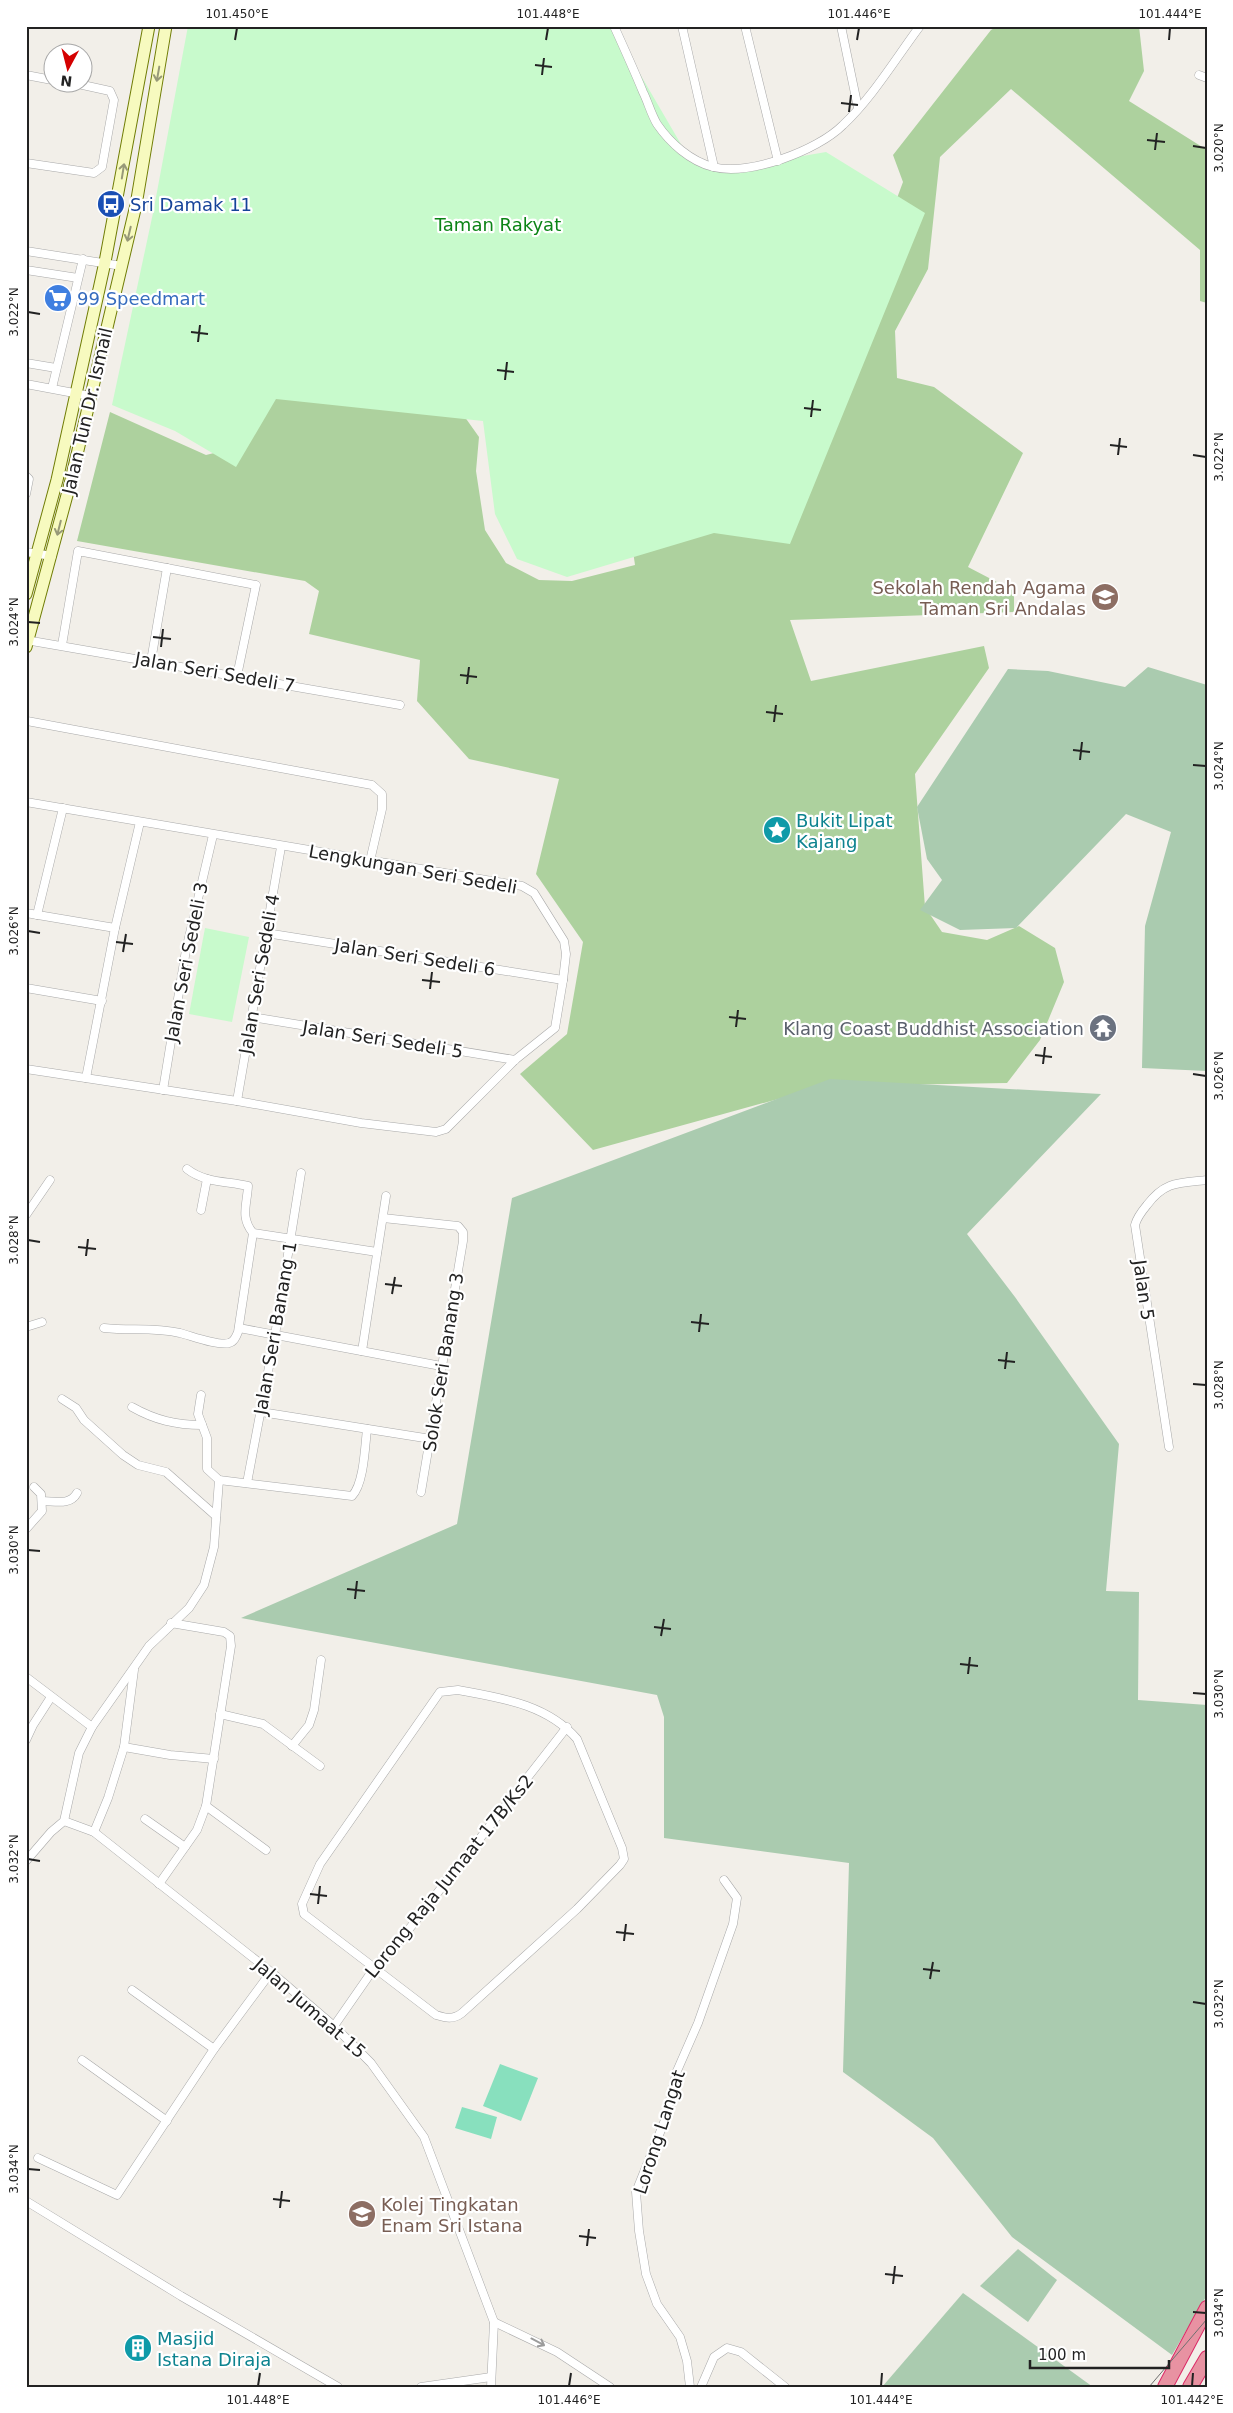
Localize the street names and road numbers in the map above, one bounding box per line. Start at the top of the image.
street label: Jalan Tun Dr. Ismail [57,326,116,497]
street label: Jalan Seri Sedeli 7 [132,647,297,696]
street label: Lengkungan Seri Sedeli [307,840,519,898]
street label: Jalan Seri Sedeli 3 [160,880,212,1045]
street label: Jalan Seri Sedeli 4 [234,892,283,1057]
street label: Jalan Seri Sedeli 6 [332,934,497,980]
street label: Jalan Seri Sedeli 5 [300,1016,465,1062]
street label: Jalan Seri Banang 1 [249,1240,301,1417]
street label: Jalan 5 [1129,1257,1159,1322]
street label: Solok Seri Banang 3 [418,1271,468,1453]
street label: Lorong Raja Jumaat 17B/Ks2 [361,1770,537,1982]
street label: Jalan Jumaat 15 [249,1953,370,2062]
street label: Lorong Langat [629,2067,689,2197]

